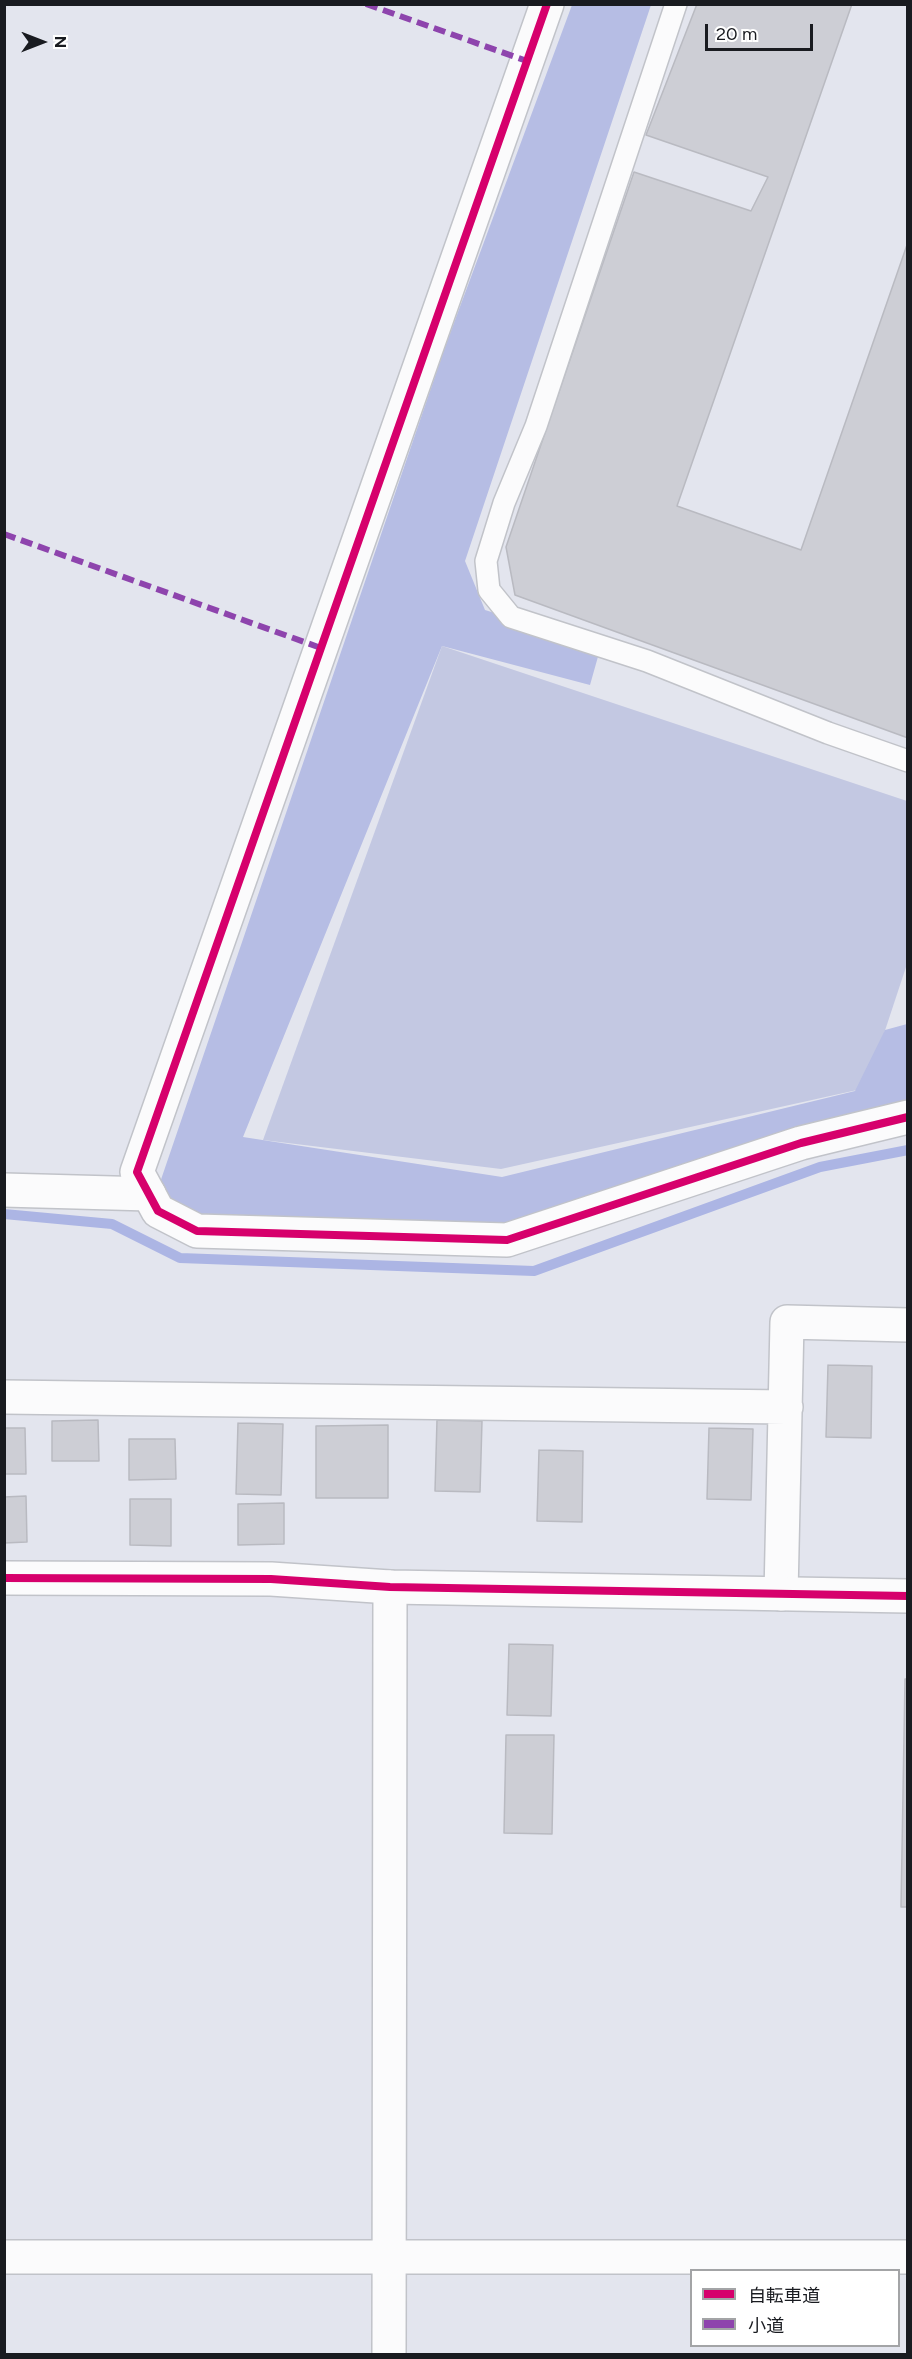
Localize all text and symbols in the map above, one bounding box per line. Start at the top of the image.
north arrow [12,12,72,72]
scale bar [708,12,816,50]
text: 20 m [716,23,757,45]
text: N [51,36,70,48]
legend [690,2269,900,2347]
text: 自転車道 [748,2285,820,2307]
text: 小道 [748,2315,784,2337]

